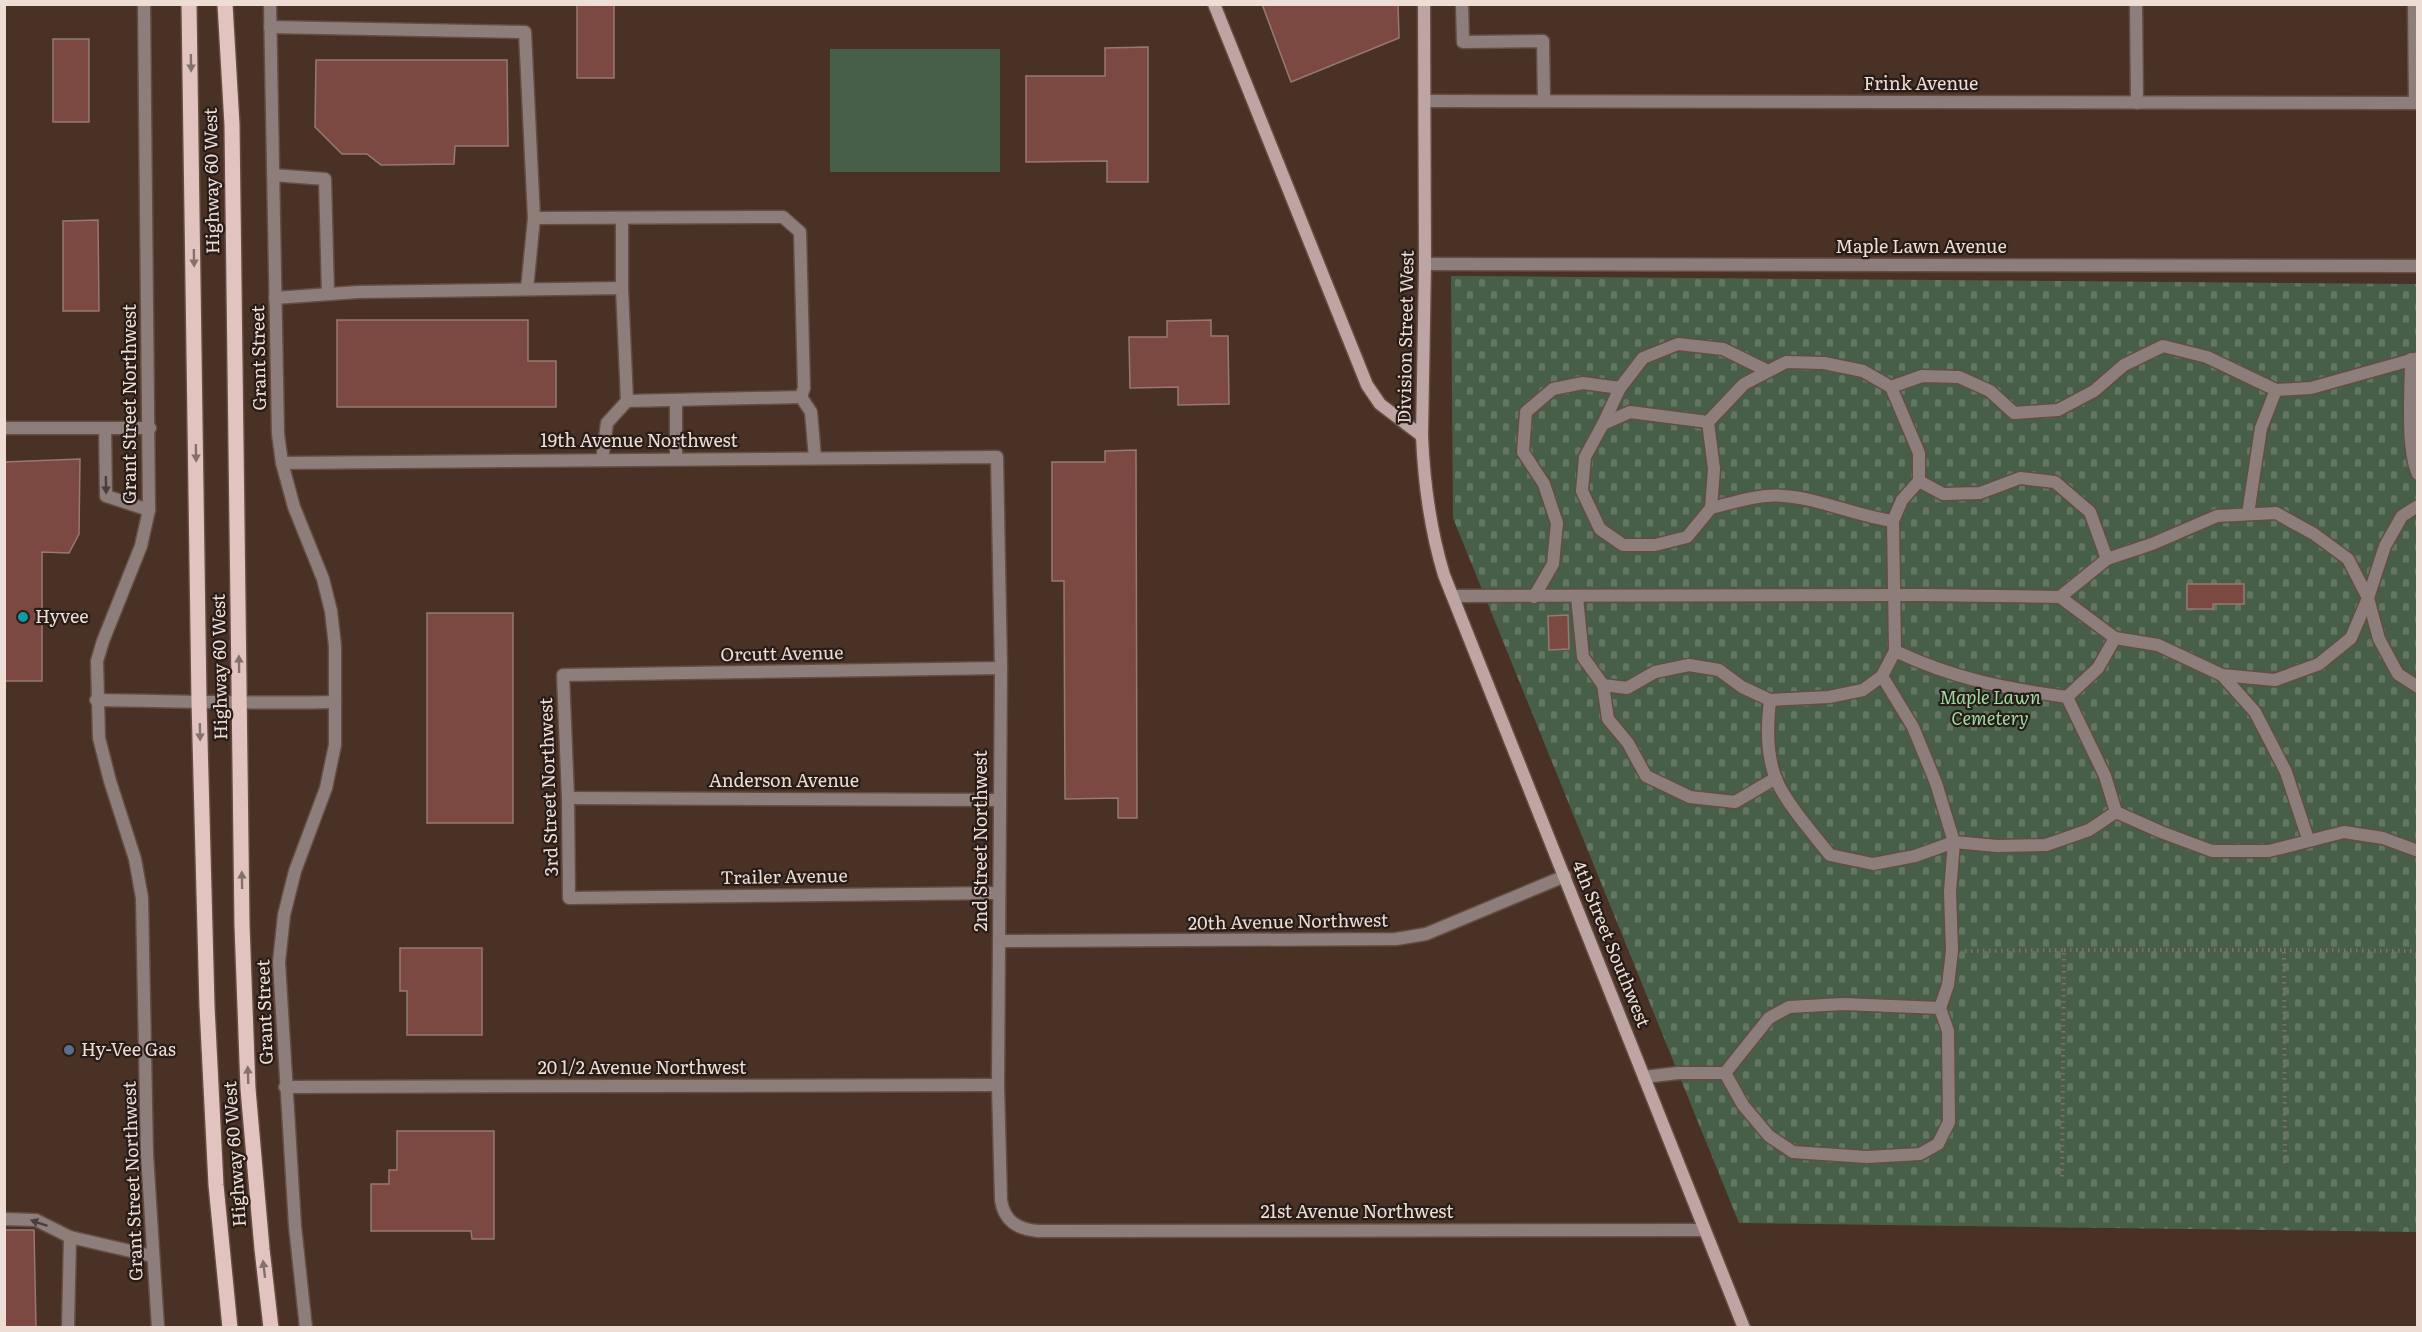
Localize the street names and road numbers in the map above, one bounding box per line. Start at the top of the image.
street label: Frink Avenue [1864,69,1978,96]
street label: Highway 60 West [196,107,225,254]
street label: Maple Lawn Avenue [1835,232,2007,259]
street label: Division Street West [1389,249,1420,424]
street label: Grant Street Northwest [115,303,142,504]
street label: Grant Street [243,304,272,411]
street label: 19th Avenue Northwest [540,426,738,453]
street label: Highway 60 West [204,593,233,740]
street label: Orcutt Avenue [720,638,844,667]
street label: 3rd Street Northwest [531,696,564,877]
street label: 2nd Street Northwest [966,749,993,932]
street label: Anderson Avenue [709,766,859,793]
street label: 4th Street Southwest [1567,856,1659,1032]
street label: Trailer Avenue [720,861,848,890]
street label: 20th Avenue Northwest [1188,905,1389,936]
street label: Grant Street [248,958,279,1065]
street label: 20 1/2 Avenue Northwest [538,1053,747,1080]
street label: Grant Street Northwest [114,1080,148,1281]
street label: Highway 60 West [215,1080,252,1228]
street label: 21st Avenue Northwest [1260,1197,1454,1224]

